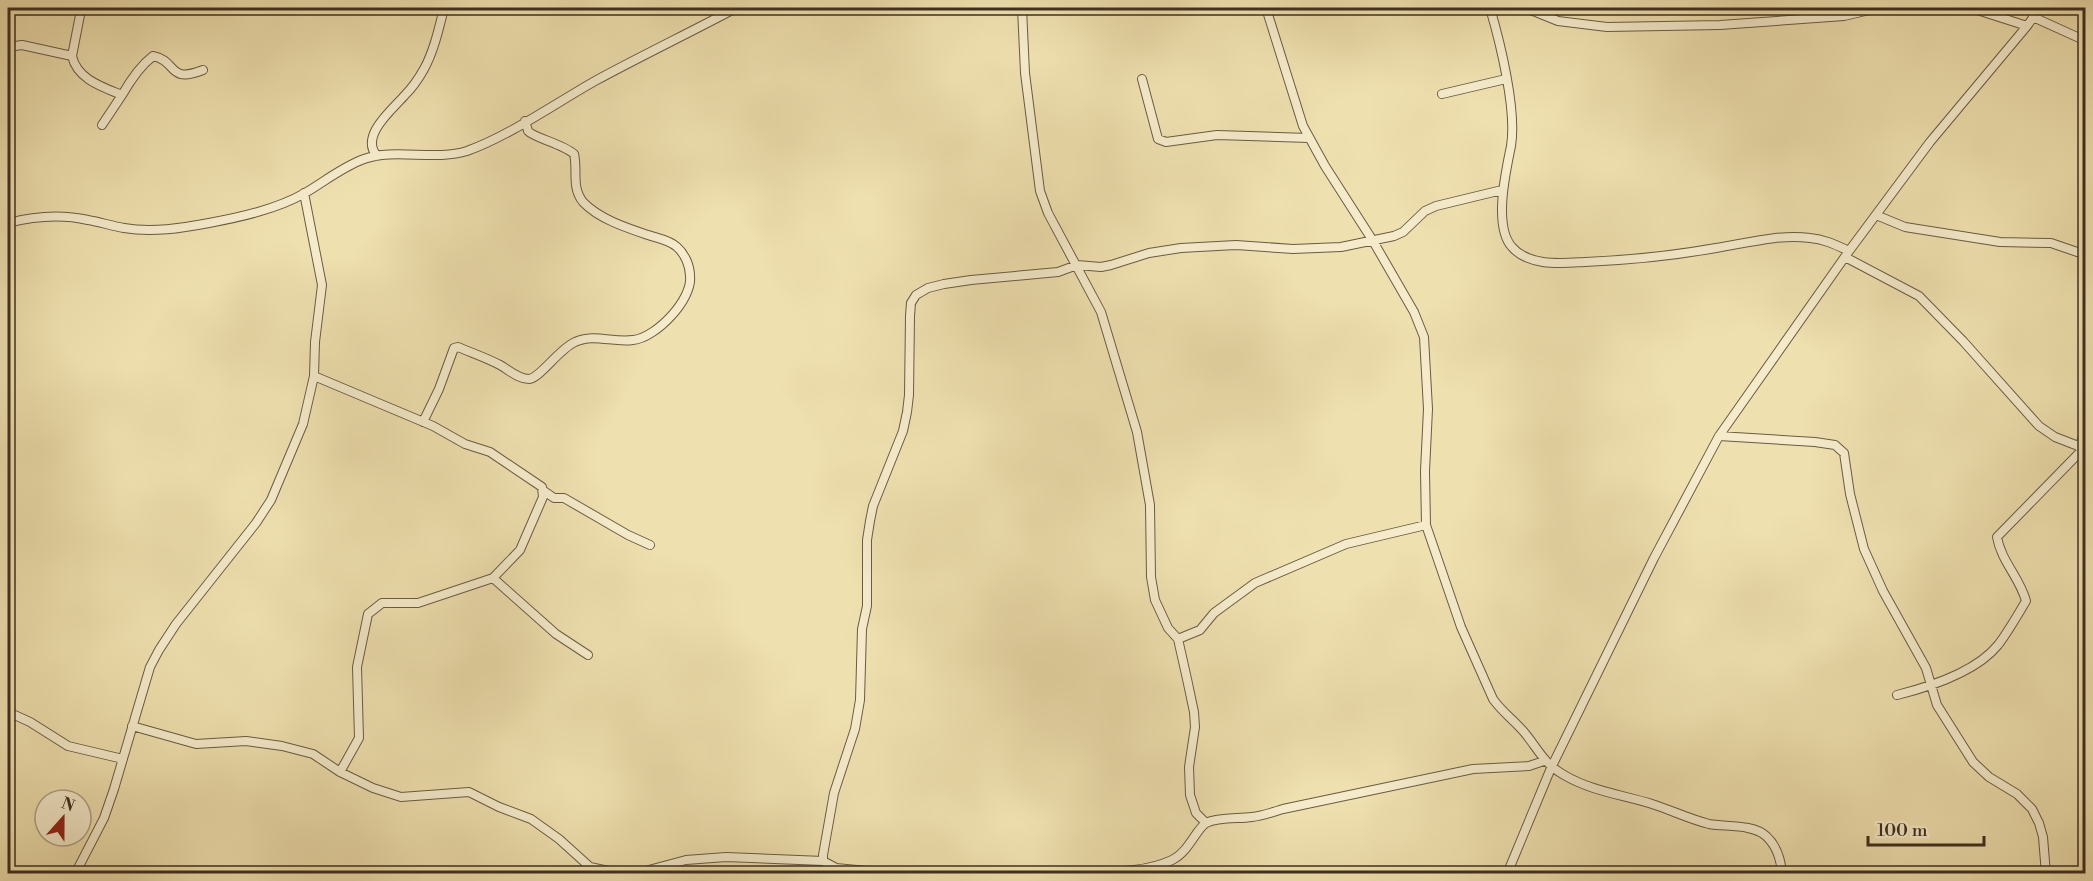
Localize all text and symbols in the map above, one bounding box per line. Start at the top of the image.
north arrow [33,788,93,848]
text: N [59,793,78,817]
scale bar [1868,809,1984,847]
text: 100 m [1877,819,1928,842]

